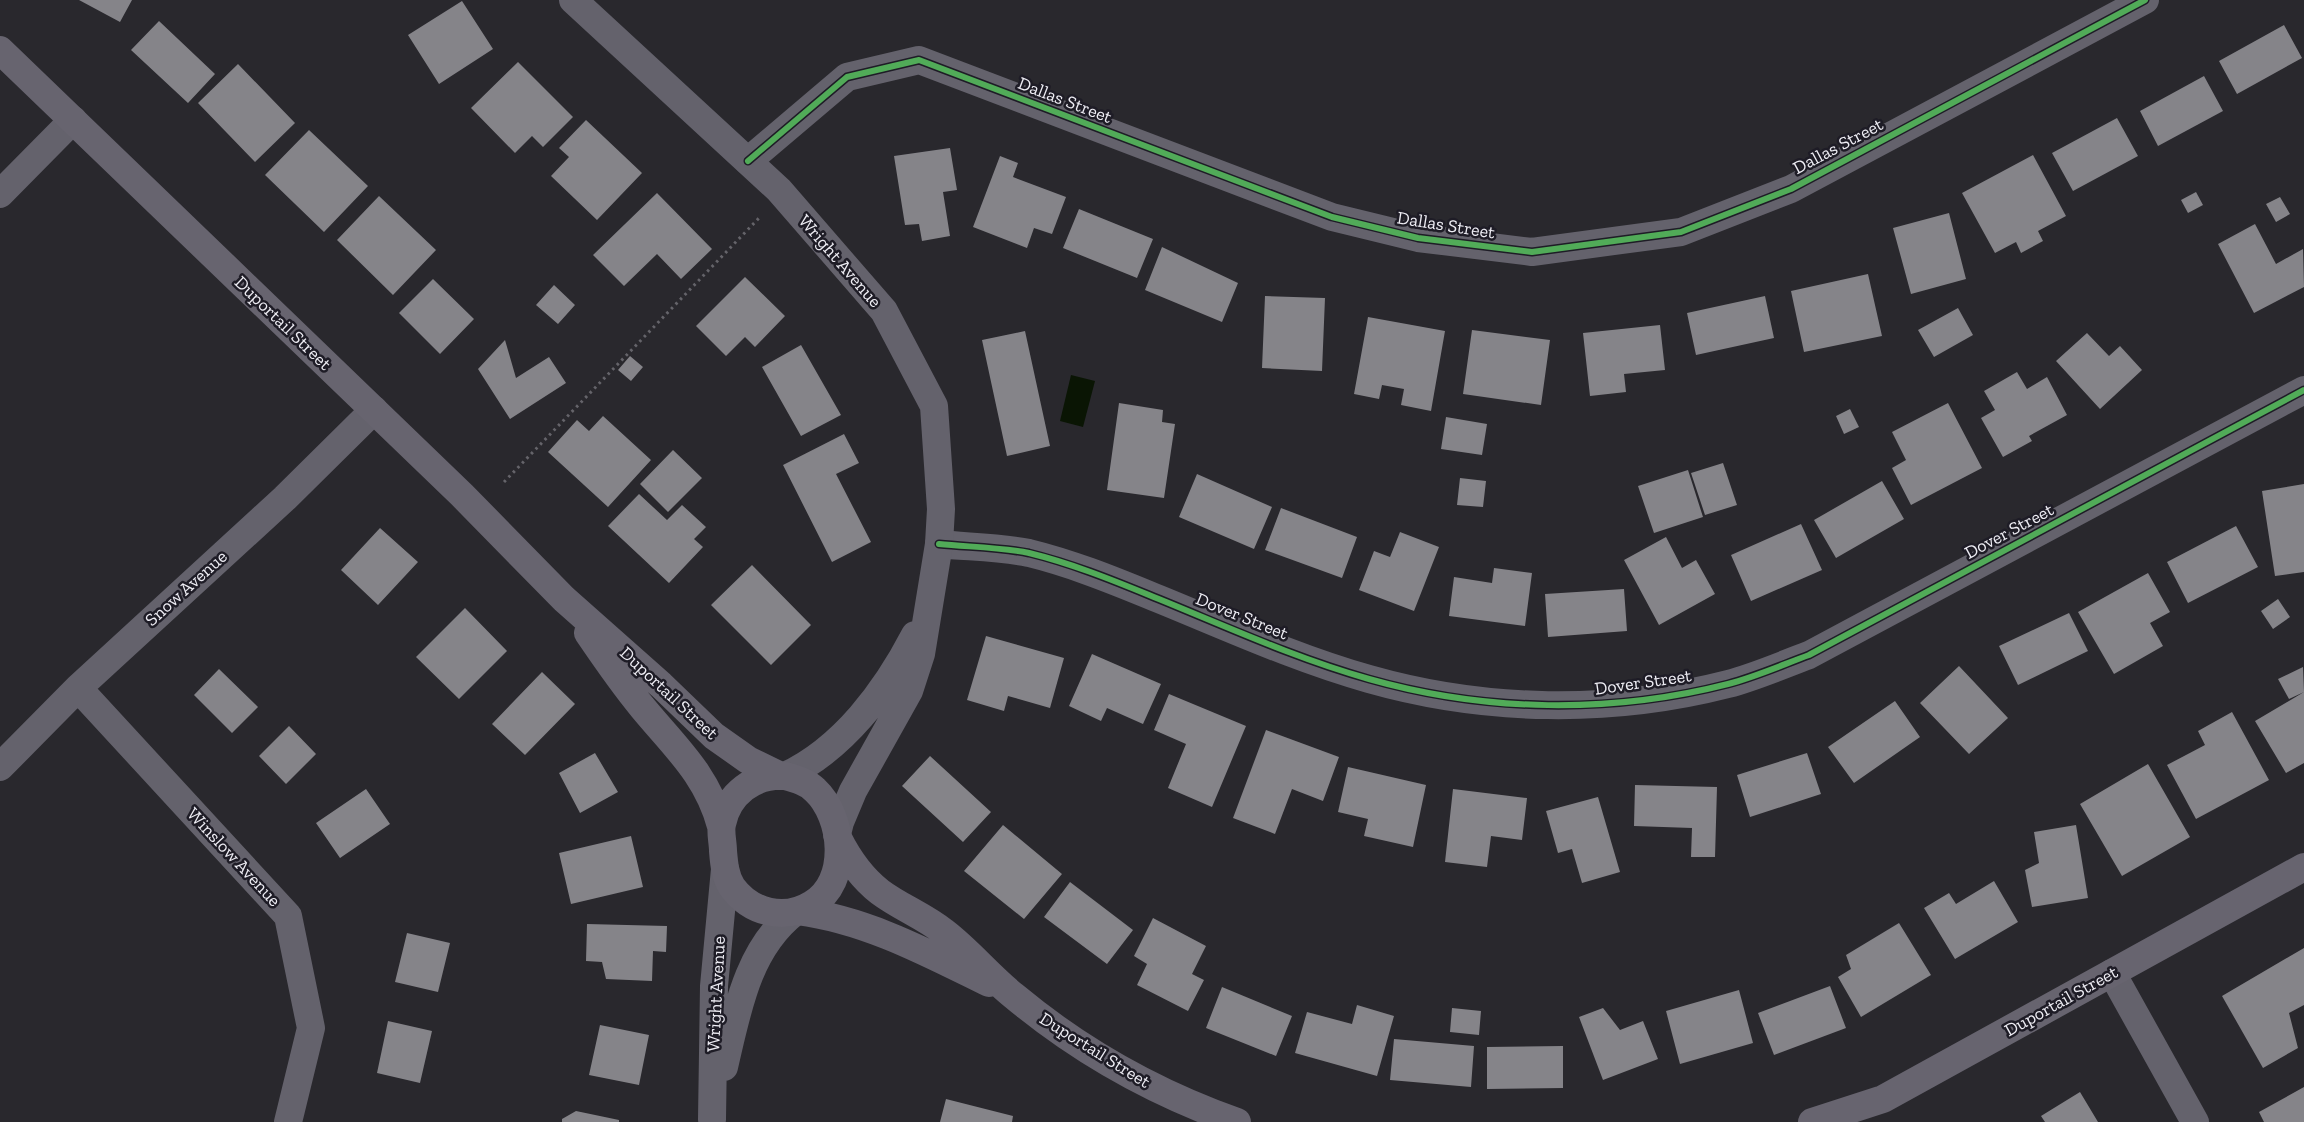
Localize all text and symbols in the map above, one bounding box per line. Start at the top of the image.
street label: Dallas Street [1015,72,1115,128]
street label: Dallas Street [1789,113,1887,179]
street label: Dallas Street [1395,206,1497,244]
street label: Wright Avenue [794,210,886,312]
street label: Duportail Street [230,271,336,375]
street label: Dover Street [1961,498,2058,564]
street label: Snow Avenue [140,545,232,631]
street label: Dover Street [1193,587,1292,645]
street label: Duportail Street [615,642,723,744]
street label: Dover Street [1593,664,1693,700]
street label: Winslow Avenue [182,803,286,911]
street label: Wright Avenue [702,936,730,1052]
street label: Duportail Street [2000,961,2122,1041]
street label: Duportail Street [1036,1007,1155,1093]

